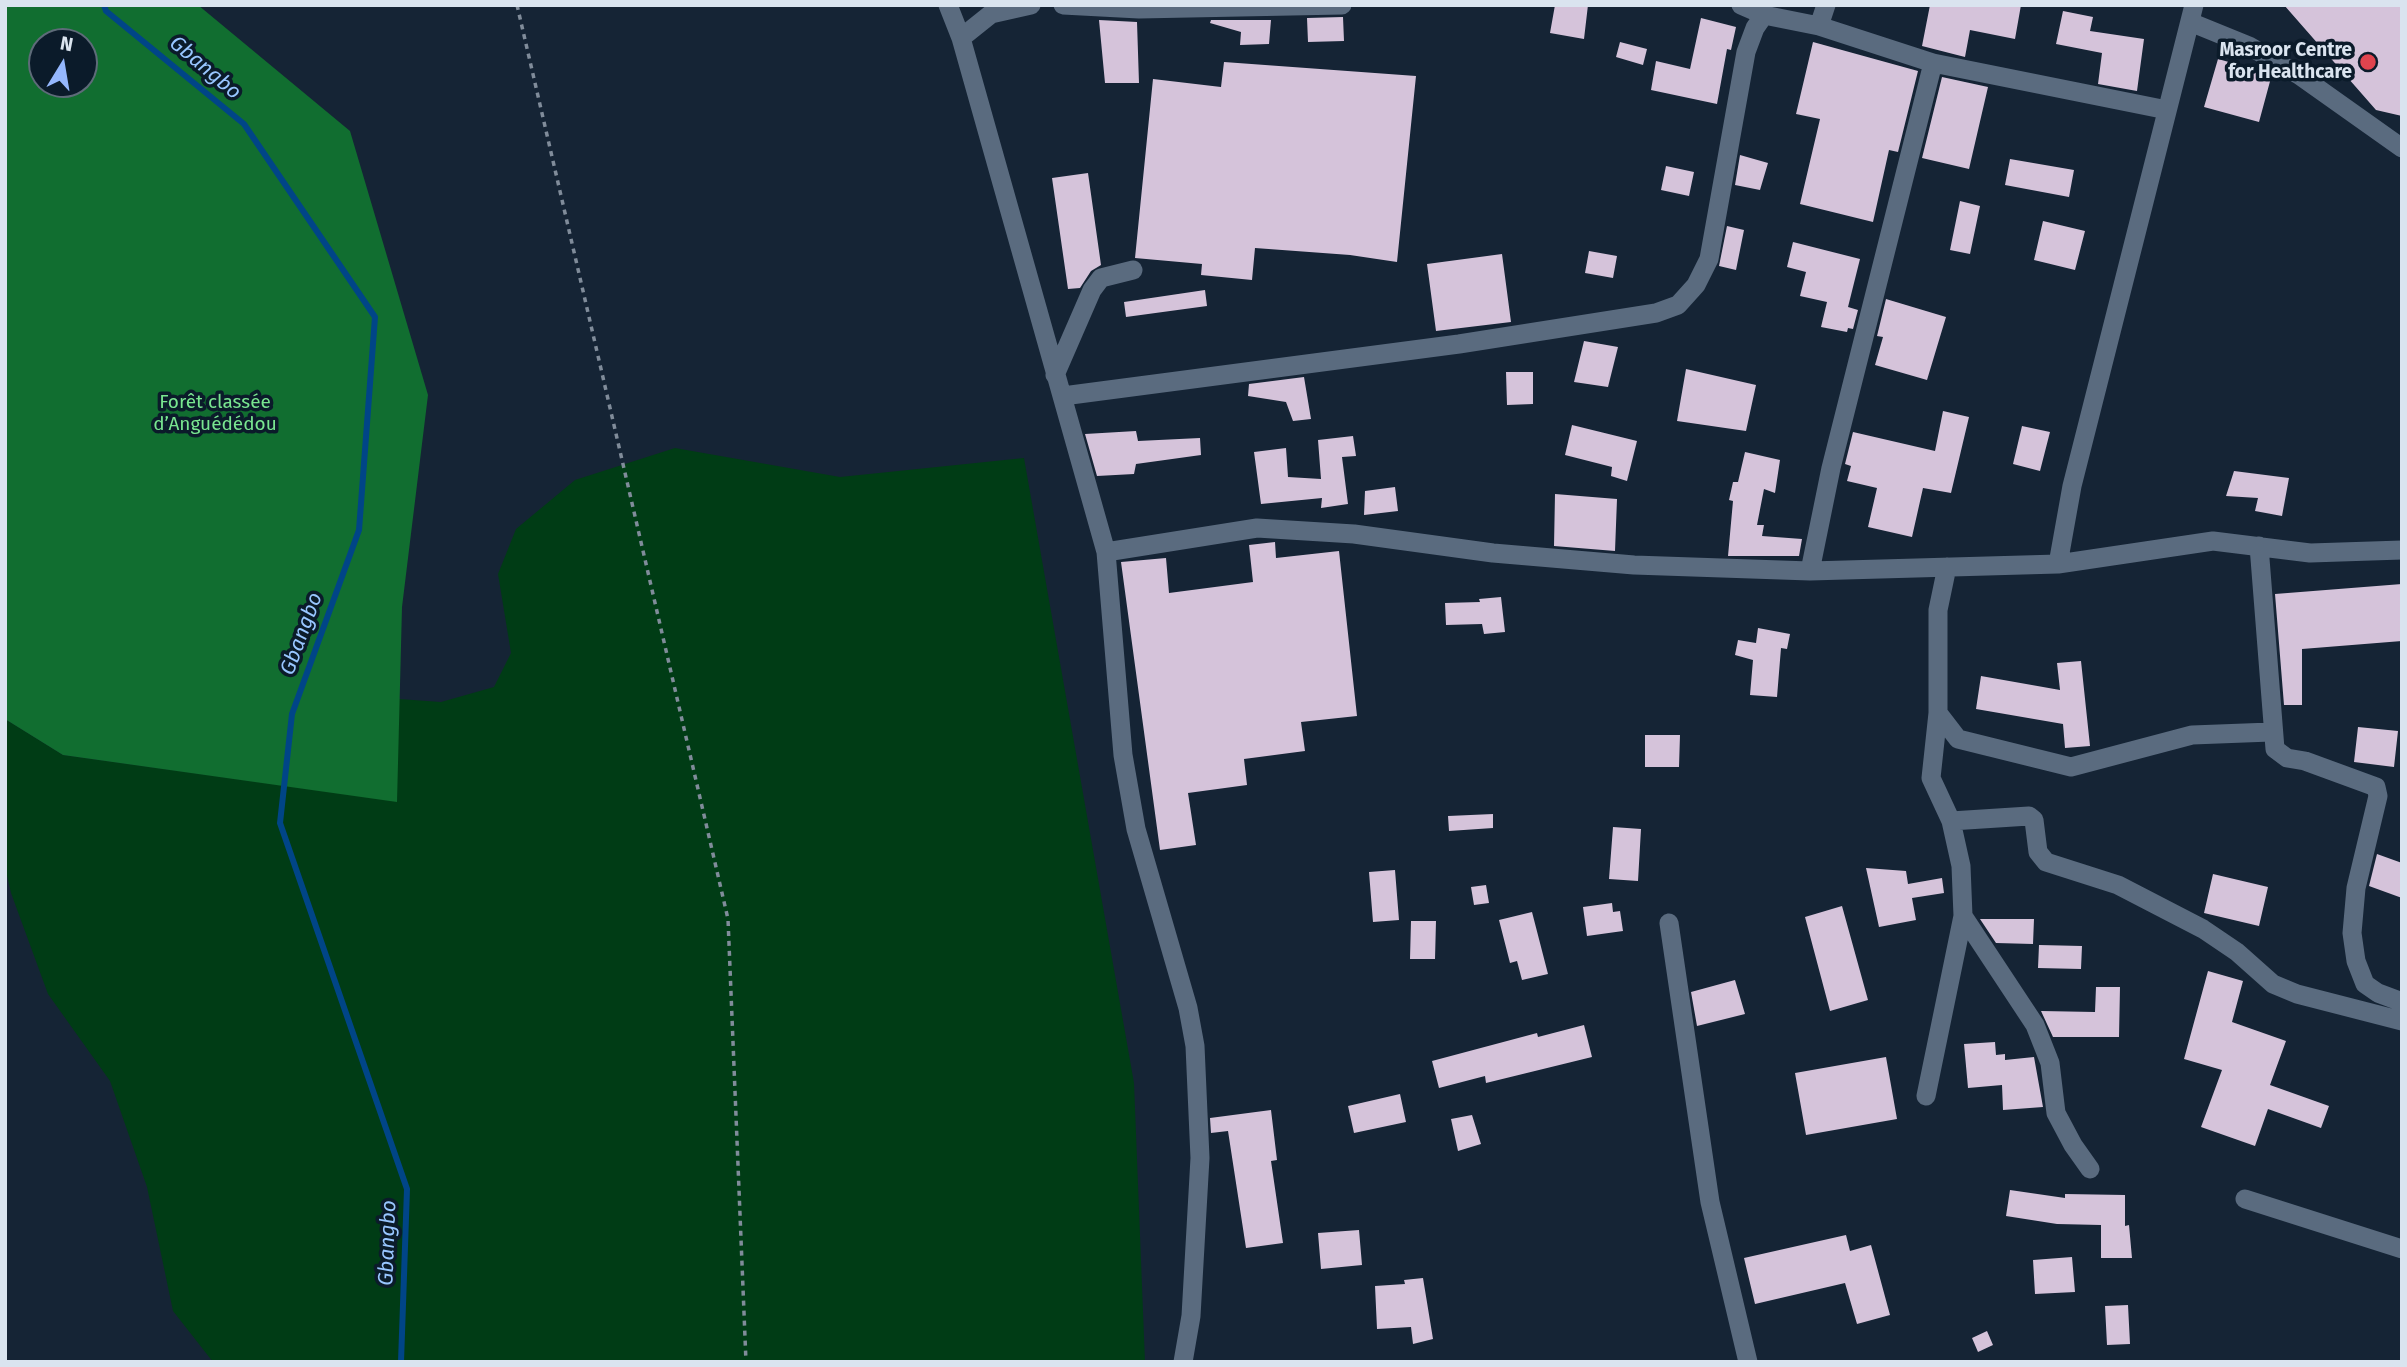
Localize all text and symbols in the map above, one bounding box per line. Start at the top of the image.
north arrow [28,28,98,98]
text: N [58,31,75,56]
water label: Gbangbo [164,31,246,105]
place label: Masroor Centre for Healthcare [2219,40,2352,84]
marker: Masroor Centre for Healthcare [2358,52,2378,72]
park label: Forêt classée d’Anguédédou [153,392,277,436]
water label: Gbangbo [275,589,329,679]
water label: Gbangbo [374,1200,402,1286]

